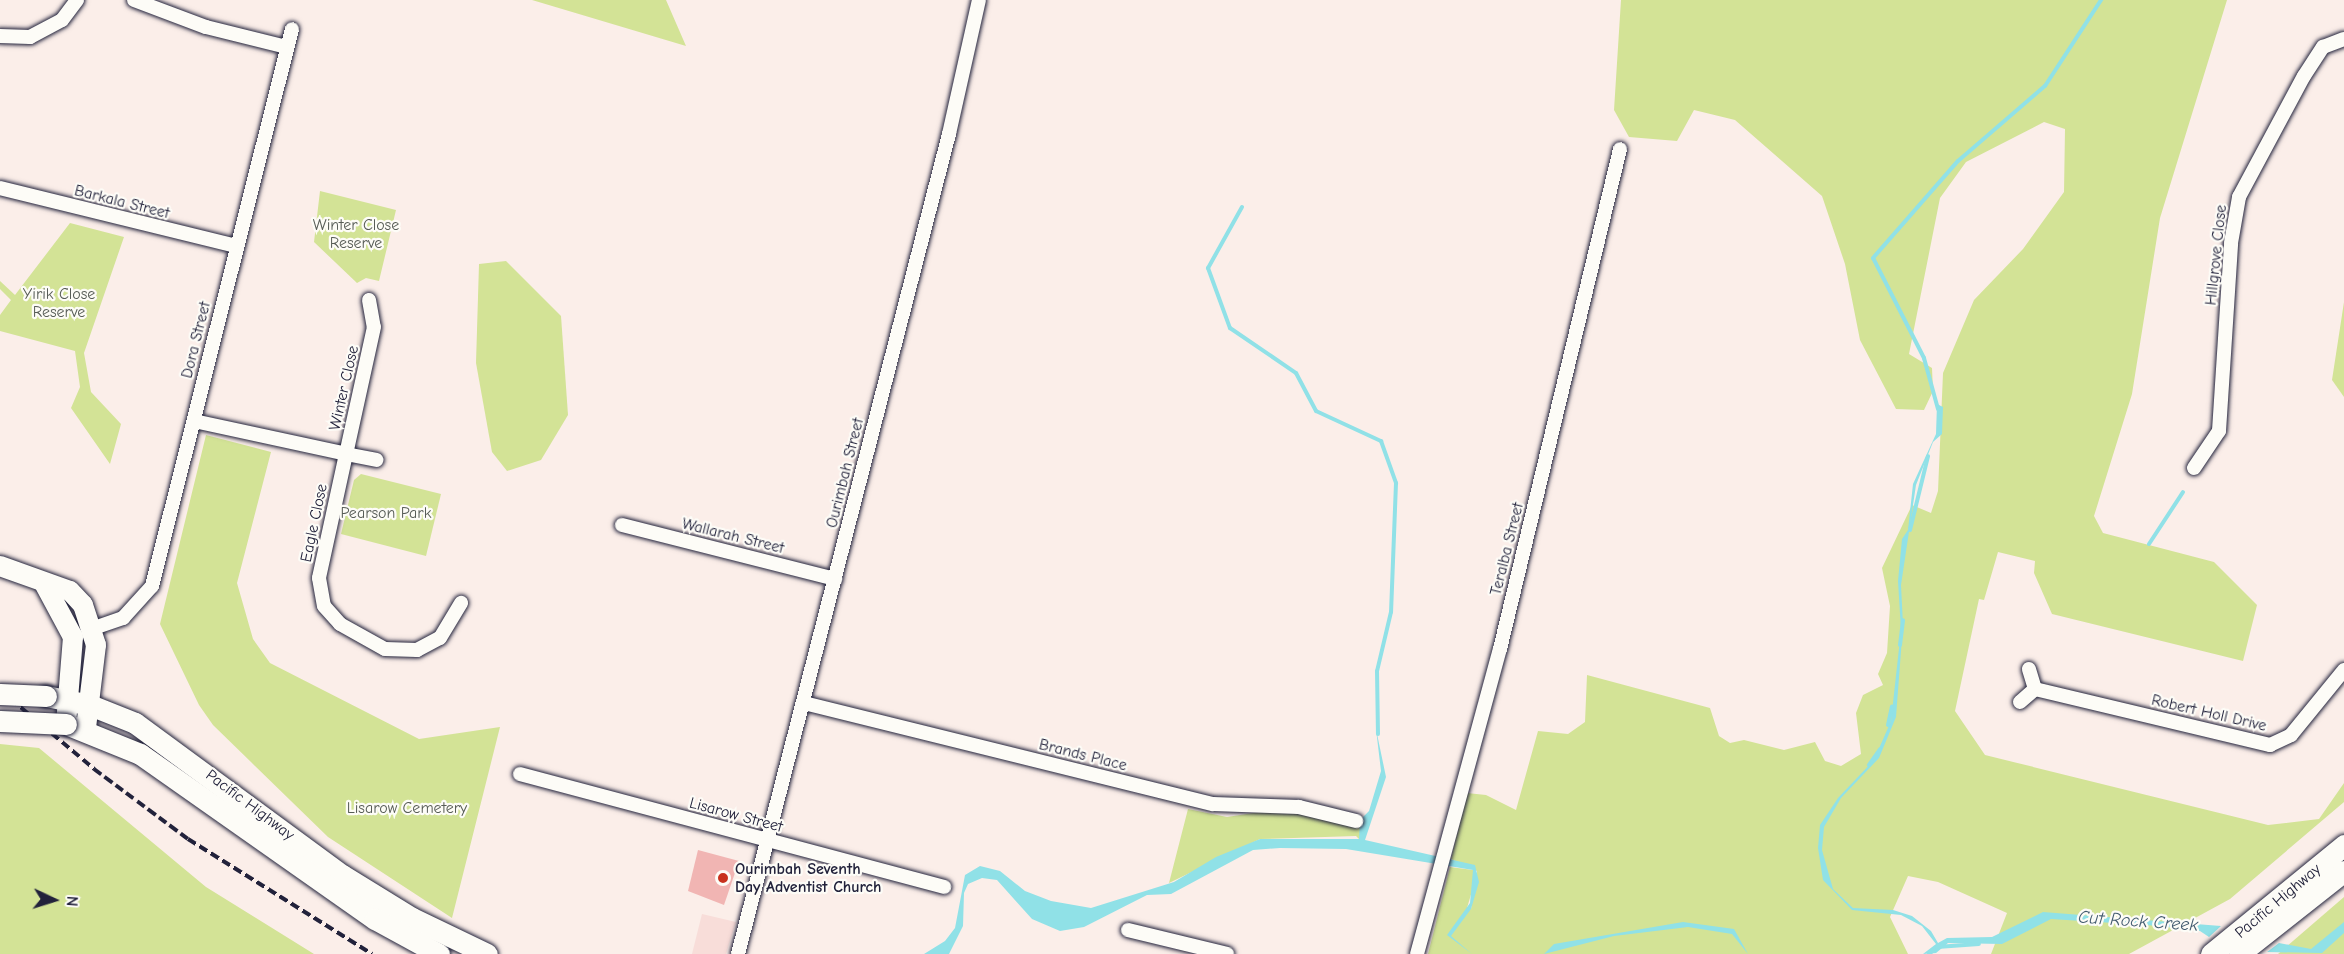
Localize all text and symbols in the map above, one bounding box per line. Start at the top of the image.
street label: Barkala Street [72,181,172,223]
street label: Hillgrove Close [2201,204,2231,306]
park label: Winter Close Reserve [313,215,399,253]
park label: Yirik Close Reserve [23,284,95,322]
street label: Dora Street [177,300,215,380]
street label: Winter Close [325,344,363,432]
street label: Ourimbah Street [822,416,868,530]
street label: Eagle Close [296,482,332,564]
street label: Teralba Street [1486,501,1528,597]
park label: Pearson Park [341,503,431,523]
street label: Wallarah Street [680,514,786,558]
street label: Robert Holl Drive [2150,690,2268,736]
street label: Brands Place [1037,735,1129,775]
street label: Pacific Highway [202,765,298,845]
street label: Lisarow Street [687,793,785,837]
park label: Lisarow Cemetery [347,798,467,818]
place label: Ourimbah Seventh Day Adventist Church [735,859,882,897]
street label: Pacific Highway [2231,860,2325,942]
north arrow [24,870,84,930]
marker: Ourimbah Seventh Day Adventist Church [716,871,730,885]
text: N [63,895,81,907]
water label: Cut Rock Creek [2077,907,2199,937]

